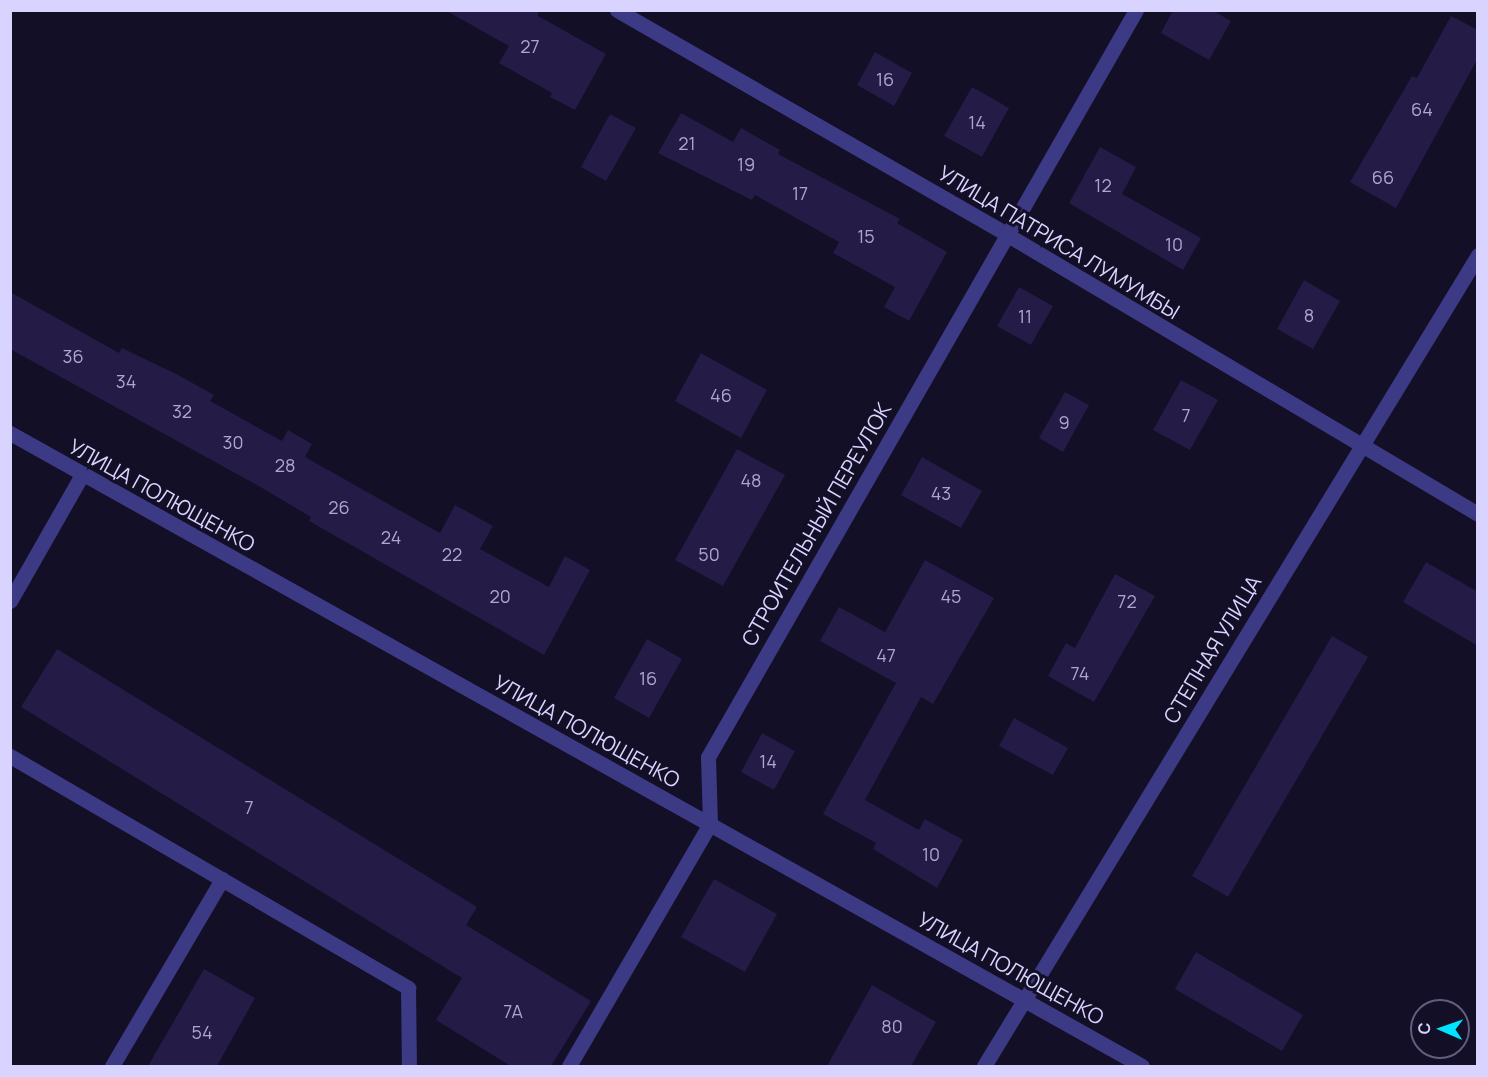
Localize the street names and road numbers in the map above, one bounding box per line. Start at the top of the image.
street label: УЛИЦА ПАТРИСА ЛУМУМБЫ [934,160,1184,324]
street label: СТРОИТЕЛЬНЫЙ ПЕРЕУЛОК [736,398,896,650]
street label: УЛИЦА ПОЛЮЩЕНКО [64,433,260,557]
street label: СТЕПНАЯ УЛИЦА [1158,570,1266,728]
street label: УЛИЦА ПОЛЮЩЕНКО [489,669,685,793]
street label: УЛИЦА ПОЛЮЩЕНКО [913,906,1109,1030]

